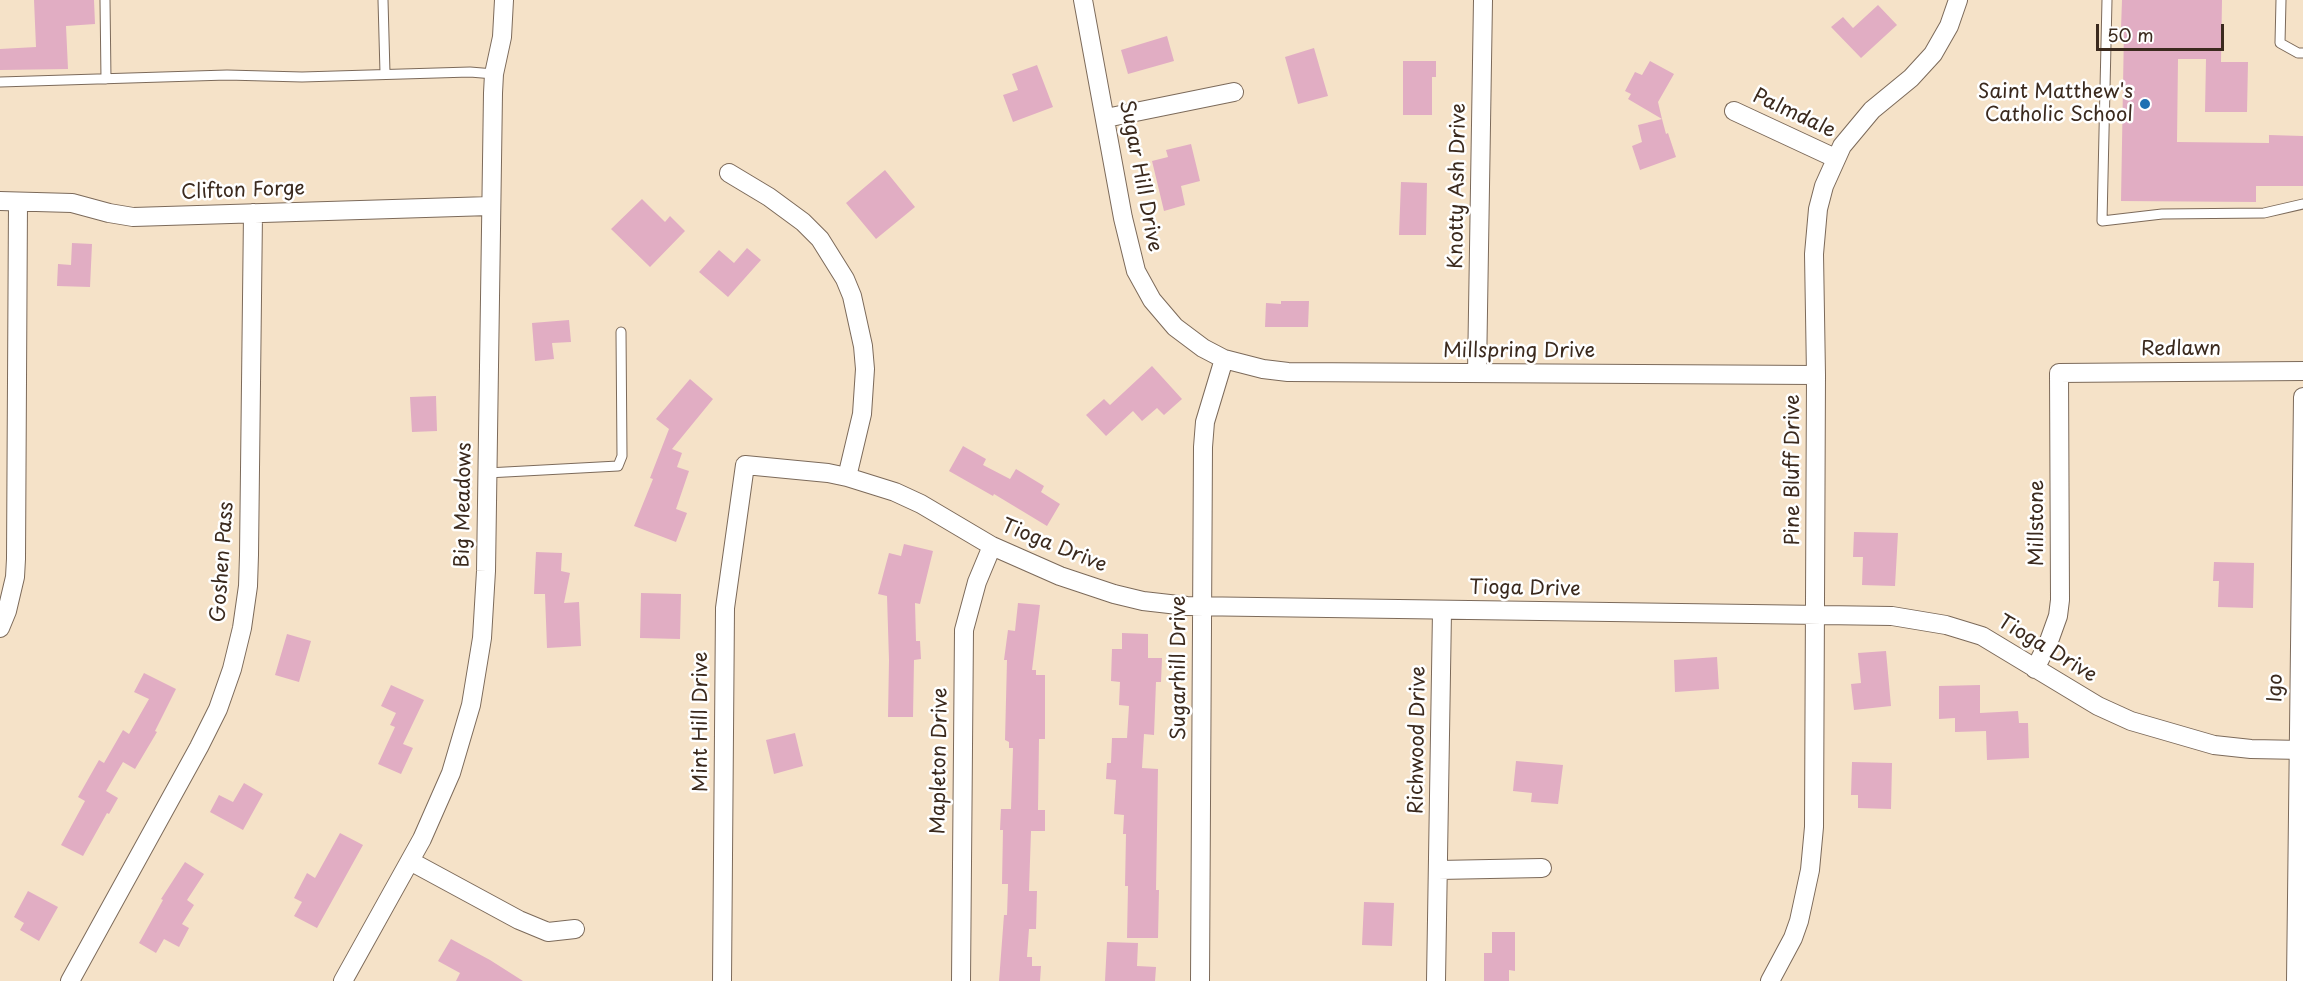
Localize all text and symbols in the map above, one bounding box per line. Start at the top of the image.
scale bar [2099,12,2226,50]
text: 50 m [2107,21,2154,48]
place label: Saint Matthew's Catholic School [1978,80,2133,127]
street label: Palmdale [1749,84,1839,144]
marker: Saint Matthew's Catholic School [2138,97,2152,111]
street label: Sugar Hill Drive [1114,98,1166,254]
street label: Knotty Ash Drive [1445,103,1471,269]
street label: Clifton Forge [181,177,305,205]
street label: Redlawn [2141,337,2221,361]
street label: Millspring Drive [1443,339,1595,363]
street label: Pine Bluff Drive [1781,394,1805,546]
street label: Big Meadows [451,442,477,568]
street label: Millstone [2025,480,2049,566]
street label: Goshen Pass [207,501,239,623]
street label: Tioga Drive [998,514,1110,578]
street label: Tioga Drive [1469,576,1581,602]
street label: Sugarhill Drive [1167,596,1191,740]
street label: Tioga Drive [1993,610,2101,688]
street label: Mint Hill Drive [689,652,713,792]
street label: Richwood Drive [1405,666,1431,814]
street label: Igo [2264,673,2288,703]
street label: Mapleton Drive [927,687,953,835]

